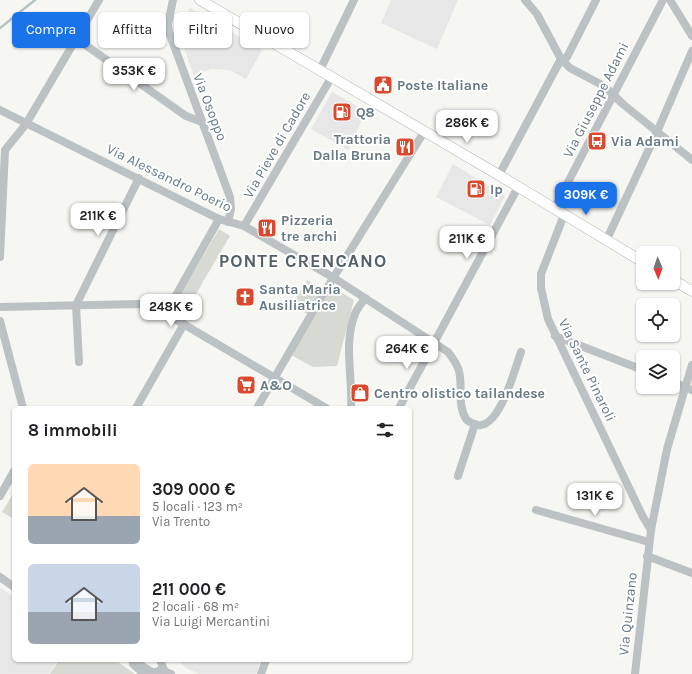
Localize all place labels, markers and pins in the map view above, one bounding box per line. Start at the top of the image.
pin: 353K € [101,58,167,92]
public building icon: Poste Italiane [372,74,394,96]
place label: Poste Italiane [397,77,488,94]
fuel station icon: Q8 [331,101,353,123]
place label: Q8 [356,104,375,121]
pin: 286K € [434,110,500,144]
bus stop icon: Via Adami [586,130,608,152]
place label: Trattoria Dalla Bruna [313,131,391,164]
place label: Via Adami [611,133,679,150]
restaurant icon: Trattoria Dalla Bruna [394,136,416,158]
fuel station icon: Ip [465,178,487,200]
place label: Ip [490,181,503,198]
pin: 309K € [553,182,619,216]
pin: 211K € [65,203,131,237]
place label: Pizzeria tre archi [281,212,337,245]
restaurant icon: Pizzeria tre archi [256,217,278,239]
pin: 211K € [434,226,500,260]
place label: Santa Maria Ausiliatrice [259,281,341,314]
church icon: Santa Maria Ausiliatrice [234,286,256,308]
pin: 248K € [138,294,204,328]
pin: 264K € [374,336,440,370]
supermarket icon: A&O [235,374,257,396]
place label: A&O [260,377,292,394]
shop icon: Centro olistico tailandese [349,382,371,404]
place label: Centro olistico tailandese [374,385,545,402]
pin: 131K € [562,483,628,517]

